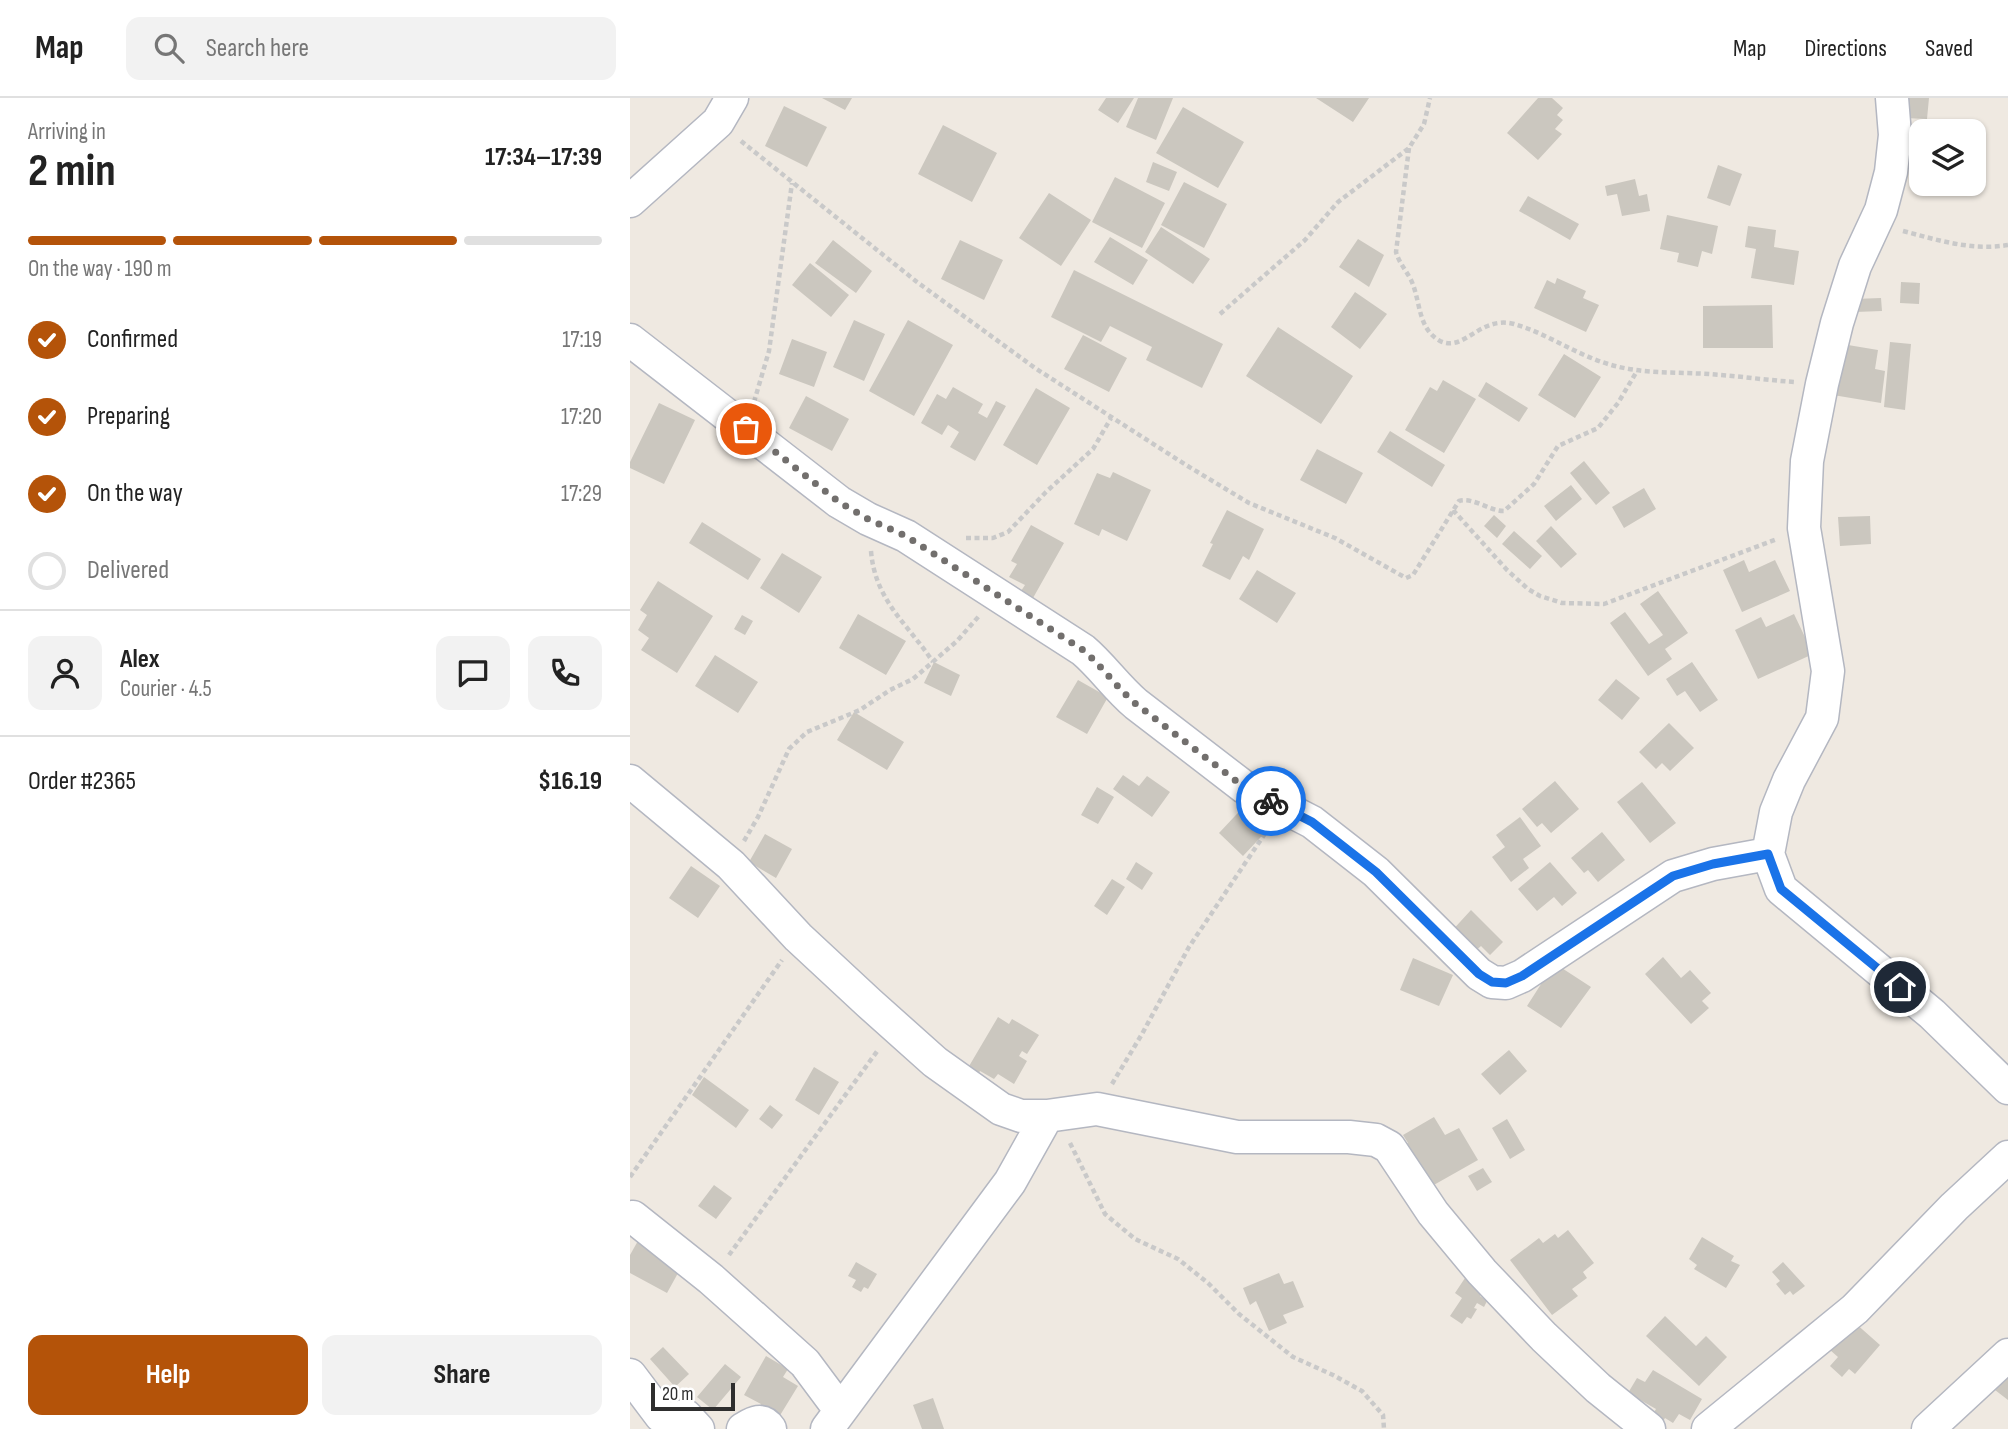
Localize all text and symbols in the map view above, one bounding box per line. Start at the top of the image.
search box [126,17,616,80]
text: Map [35,28,84,68]
icon: search [150,29,188,67]
text: Search here [206,33,309,64]
text: Map [1733,34,1766,63]
text: Directions [1804,34,1887,63]
text: Saved [1925,34,1973,63]
text: Arriving in [28,118,106,146]
map controls [1909,119,1986,196]
button: layers [1909,119,1986,196]
text: 17:34–17:39 [485,142,602,173]
text: 2 min [28,144,116,199]
text: On the way · 190 m [28,255,171,283]
icon: check [28,321,66,359]
text: Confirmed [87,324,178,355]
text: 17:19 [562,326,602,354]
icon: check [28,398,66,436]
pin [716,399,776,459]
text: Preparing [87,401,170,432]
text: 17:20 [561,403,602,431]
icon: bag [727,410,765,448]
icon: check [28,475,66,513]
text: On the way [87,478,183,509]
text: 17:29 [561,480,602,508]
text: Delivered [87,555,169,586]
button: person [28,636,102,710]
button: chat [436,636,510,710]
button: phone [528,636,602,710]
text: Alex [120,644,160,675]
text: Courier · 4.5 [120,675,212,703]
text: Order #2365 [28,766,136,797]
text: $16.19 [538,766,602,797]
courier [1236,766,1306,836]
icon: bike [1252,782,1290,820]
pin [1870,957,1930,1017]
icon: home [1881,968,1919,1006]
button: Help [28,1335,308,1415]
button: Share [322,1335,602,1415]
scale bar [651,1380,735,1412]
text: 20 m [662,1383,694,1406]

